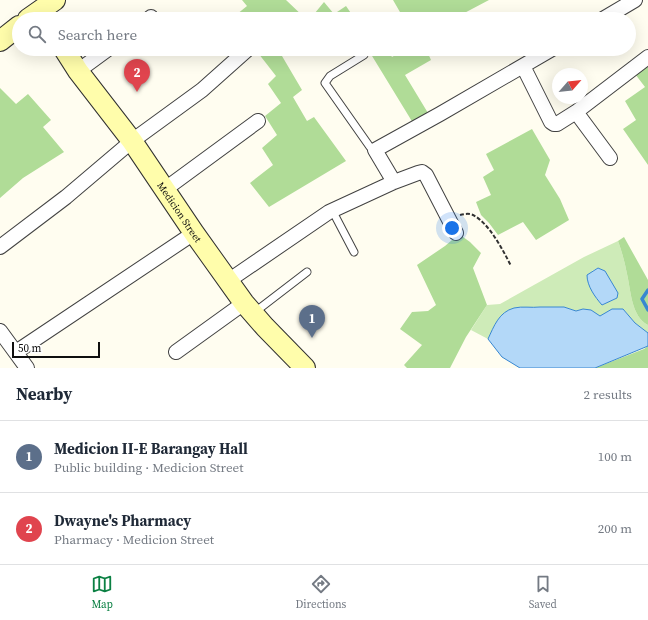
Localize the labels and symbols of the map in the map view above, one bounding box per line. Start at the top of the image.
pin: 2 [124,59,150,92]
north arrow [552,68,588,104]
street label: Medicion Street [155,179,205,245]
your location [442,218,462,238]
pin: 1 [299,305,325,338]
scale bar [12,340,100,359]

